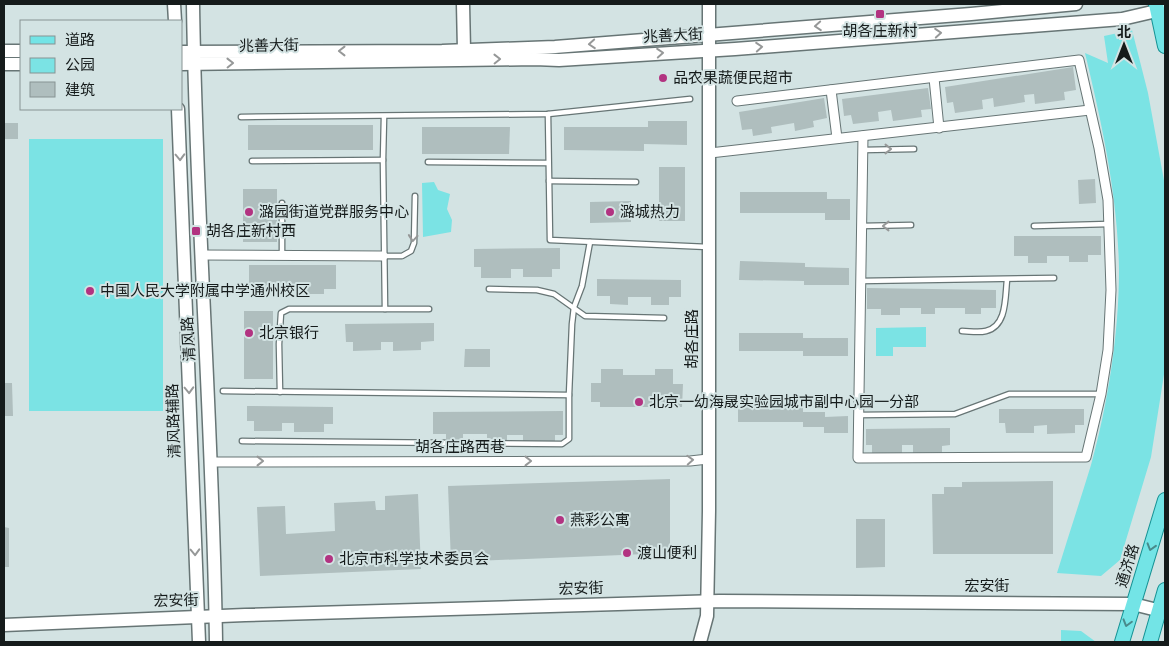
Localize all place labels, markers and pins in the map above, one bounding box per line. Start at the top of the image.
marker: 胡各庄新村 [874,8,886,20]
place label: 胡各庄新村 [842,21,918,42]
place label: 品农果蔬便民超市 [673,68,793,89]
marker: 品农果蔬便民超市 [657,72,669,84]
place label: 潞园街道党群服务中心 [259,202,409,223]
place label: 潞城热力 [620,202,680,223]
marker: 潞园街道党群服务中心 [243,206,255,218]
marker: 潞城热力 [604,206,616,218]
place label: 胡各庄新村西 [206,221,296,242]
marker: 胡各庄新村西 [190,225,202,237]
place label: 中国人民大学附属中学通州校区 [100,281,310,302]
marker: 中国人民大学附属中学通州校区 [84,285,96,297]
place label: 北京银行 [259,323,319,344]
marker: 北京银行 [243,327,255,339]
place label: 北京一幼海晟实验园城市副中心园一分部 [649,392,919,413]
marker: 北京一幼海晟实验园城市副中心园一分部 [633,396,645,408]
place label: 燕彩公寓 [570,510,630,531]
marker: 燕彩公寓 [554,514,566,526]
place label: 渡山便利 [637,543,697,564]
marker: 渡山便利 [621,547,633,559]
place label: 北京市科学技术委员会 [339,549,489,570]
marker: 北京市科学技术委员会 [323,553,335,565]

